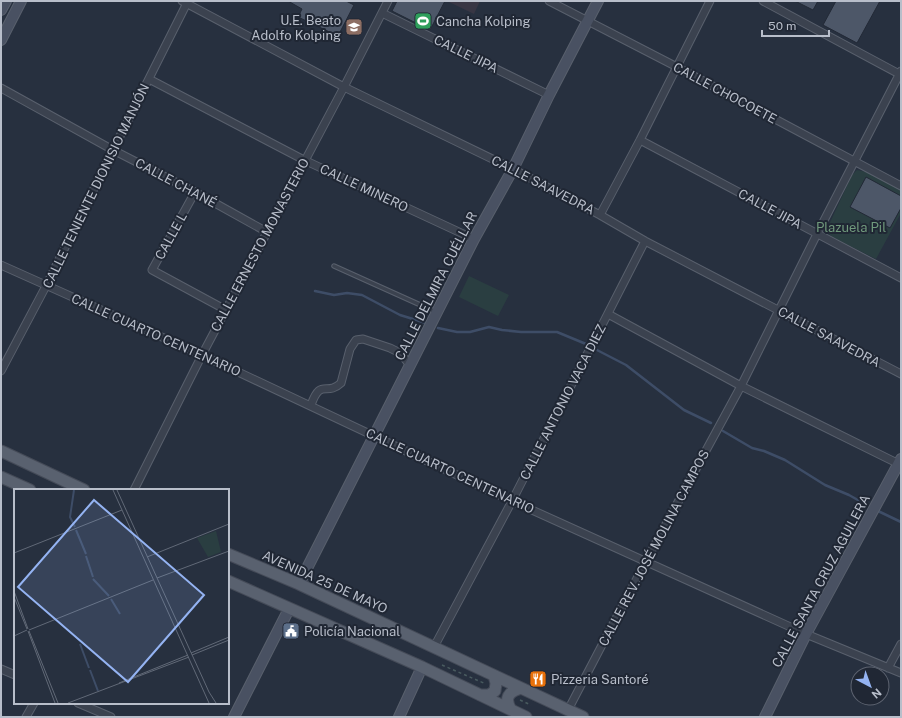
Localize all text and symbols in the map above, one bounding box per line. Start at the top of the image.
sports icon: Cancha Kolping [413,11,433,31]
scale bar [762,12,829,38]
place label: U.E. Beato Adolfo Kolping [251,13,341,43]
place label: Cancha Kolping [436,14,531,29]
school or university icon: U.E. Beato Adolfo Kolping [344,17,364,37]
text: 50 m [768,19,796,33]
street label: CALLE JIPA [431,32,501,76]
street label: CALLE CHOCOETE [671,59,779,127]
street label: CALLE TENIENTE DIONISIO MANJÓN [39,81,152,291]
street label: CALLE SAAVEDRA [489,152,597,218]
street label: CALLE CHANÉ [133,154,220,211]
street label: CALLE ERNESTO MONASTERIO [208,156,312,334]
street label: CALLE MINERO [318,161,410,215]
street label: CALLE JIPA [736,186,804,232]
street label: CALLE DELMIRA CUÉLLAR [391,209,480,363]
street label: CALLE L [152,210,190,262]
park label: Plazuela Pil [816,220,886,235]
street label: CALLE CUARTO CENTENARIO [69,291,243,379]
street label: CALLE SAAVEDRA [775,304,883,370]
street label: CALLE ANTONIO VACA DIEZ [517,322,609,482]
street label: CALLE CUARTO CENTENARIO [363,425,537,517]
street label: CALLE REV. JOSÉ MOLINA CAMPOS [595,447,712,649]
inset map [14,489,229,704]
street label: CALLE SANTA CRUZ AGUILERA [769,492,873,670]
street label: AVENIDA 25 DE MAYO [260,548,390,616]
public building icon: Policía Nacional [281,621,301,641]
place label: Policía Nacional [304,624,400,639]
north arrow [850,666,890,706]
restaurant icon: Pizzeria Santoré [528,669,548,689]
place label: Pizzeria Santoré [551,672,649,687]
text: N [869,686,884,701]

